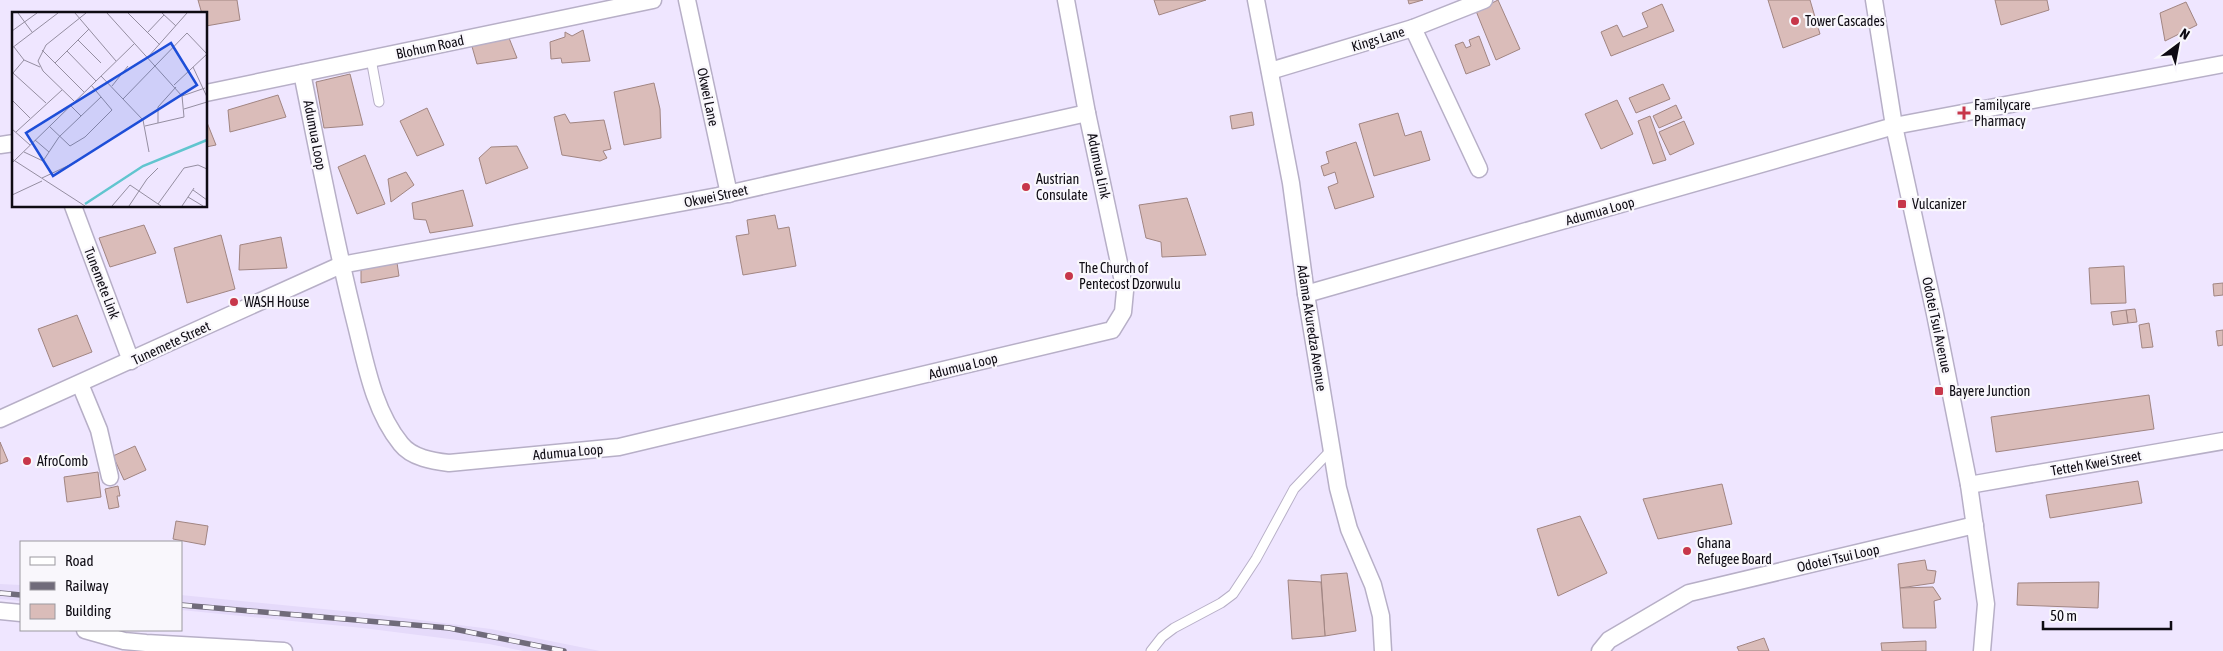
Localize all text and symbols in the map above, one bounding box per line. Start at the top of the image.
inset map [12,12,208,208]
place label: Tower Cascades [1805,13,1885,29]
marker: Tower Cascades [1789,15,1801,27]
north arrow [2153,20,2203,70]
street label: Kings Lane [1349,23,1407,55]
text: N [2177,25,2193,43]
street label: Blohum Road [395,32,465,62]
street label: Okwei Lane [694,66,722,128]
place label: Familycare Pharmacy [1974,97,2031,129]
street label: Adumua Loop [300,99,330,172]
marker: Familycare Pharmacy [1958,107,1970,119]
street label: Adumua Link [1084,132,1114,200]
place label: Austrian Consulate [1036,171,1088,203]
street label: Okwei Street [683,181,749,211]
marker: Austrian Consulate [1020,181,1032,193]
street label: Adumua Loop [1564,193,1637,228]
place label: Vulcanizer [1912,196,1967,212]
marker: Vulcanizer [1896,198,1908,210]
street label: Tunemete Link [81,245,123,321]
place label: The Church of Pentecost Dzorwulu [1079,260,1181,292]
street label: Adama Akuredza Avenue [1294,264,1330,392]
marker: The Church of Pentecost Dzorwulu [1063,270,1075,282]
street label: Odotei Tsui Avenue [1919,276,1955,374]
place label: WASH House [244,294,309,310]
marker: WASH House [228,296,240,308]
street label: Tunemete Street [129,318,213,368]
street label: Adumua Loop [927,350,1000,382]
place label: Bayere Junction [1949,383,2030,399]
marker: Bayere Junction [1933,385,1945,397]
street label: Adumua Loop [532,441,604,463]
street label: Tetteh Kwei Street [2050,447,2142,479]
place label: AfroComb [37,453,88,469]
marker: AfroComb [21,455,33,467]
place label: Ghana Refugee Board [1697,535,1772,567]
legend [20,541,182,631]
street label: Odotei Tsui Loop [1795,541,1881,575]
marker: Ghana Refugee Board [1681,545,1693,557]
text: Road [65,552,94,569]
text: Railway [65,577,109,594]
scale bar [2043,598,2170,630]
text: Building [65,602,111,619]
text: 50 m [2050,607,2077,624]

